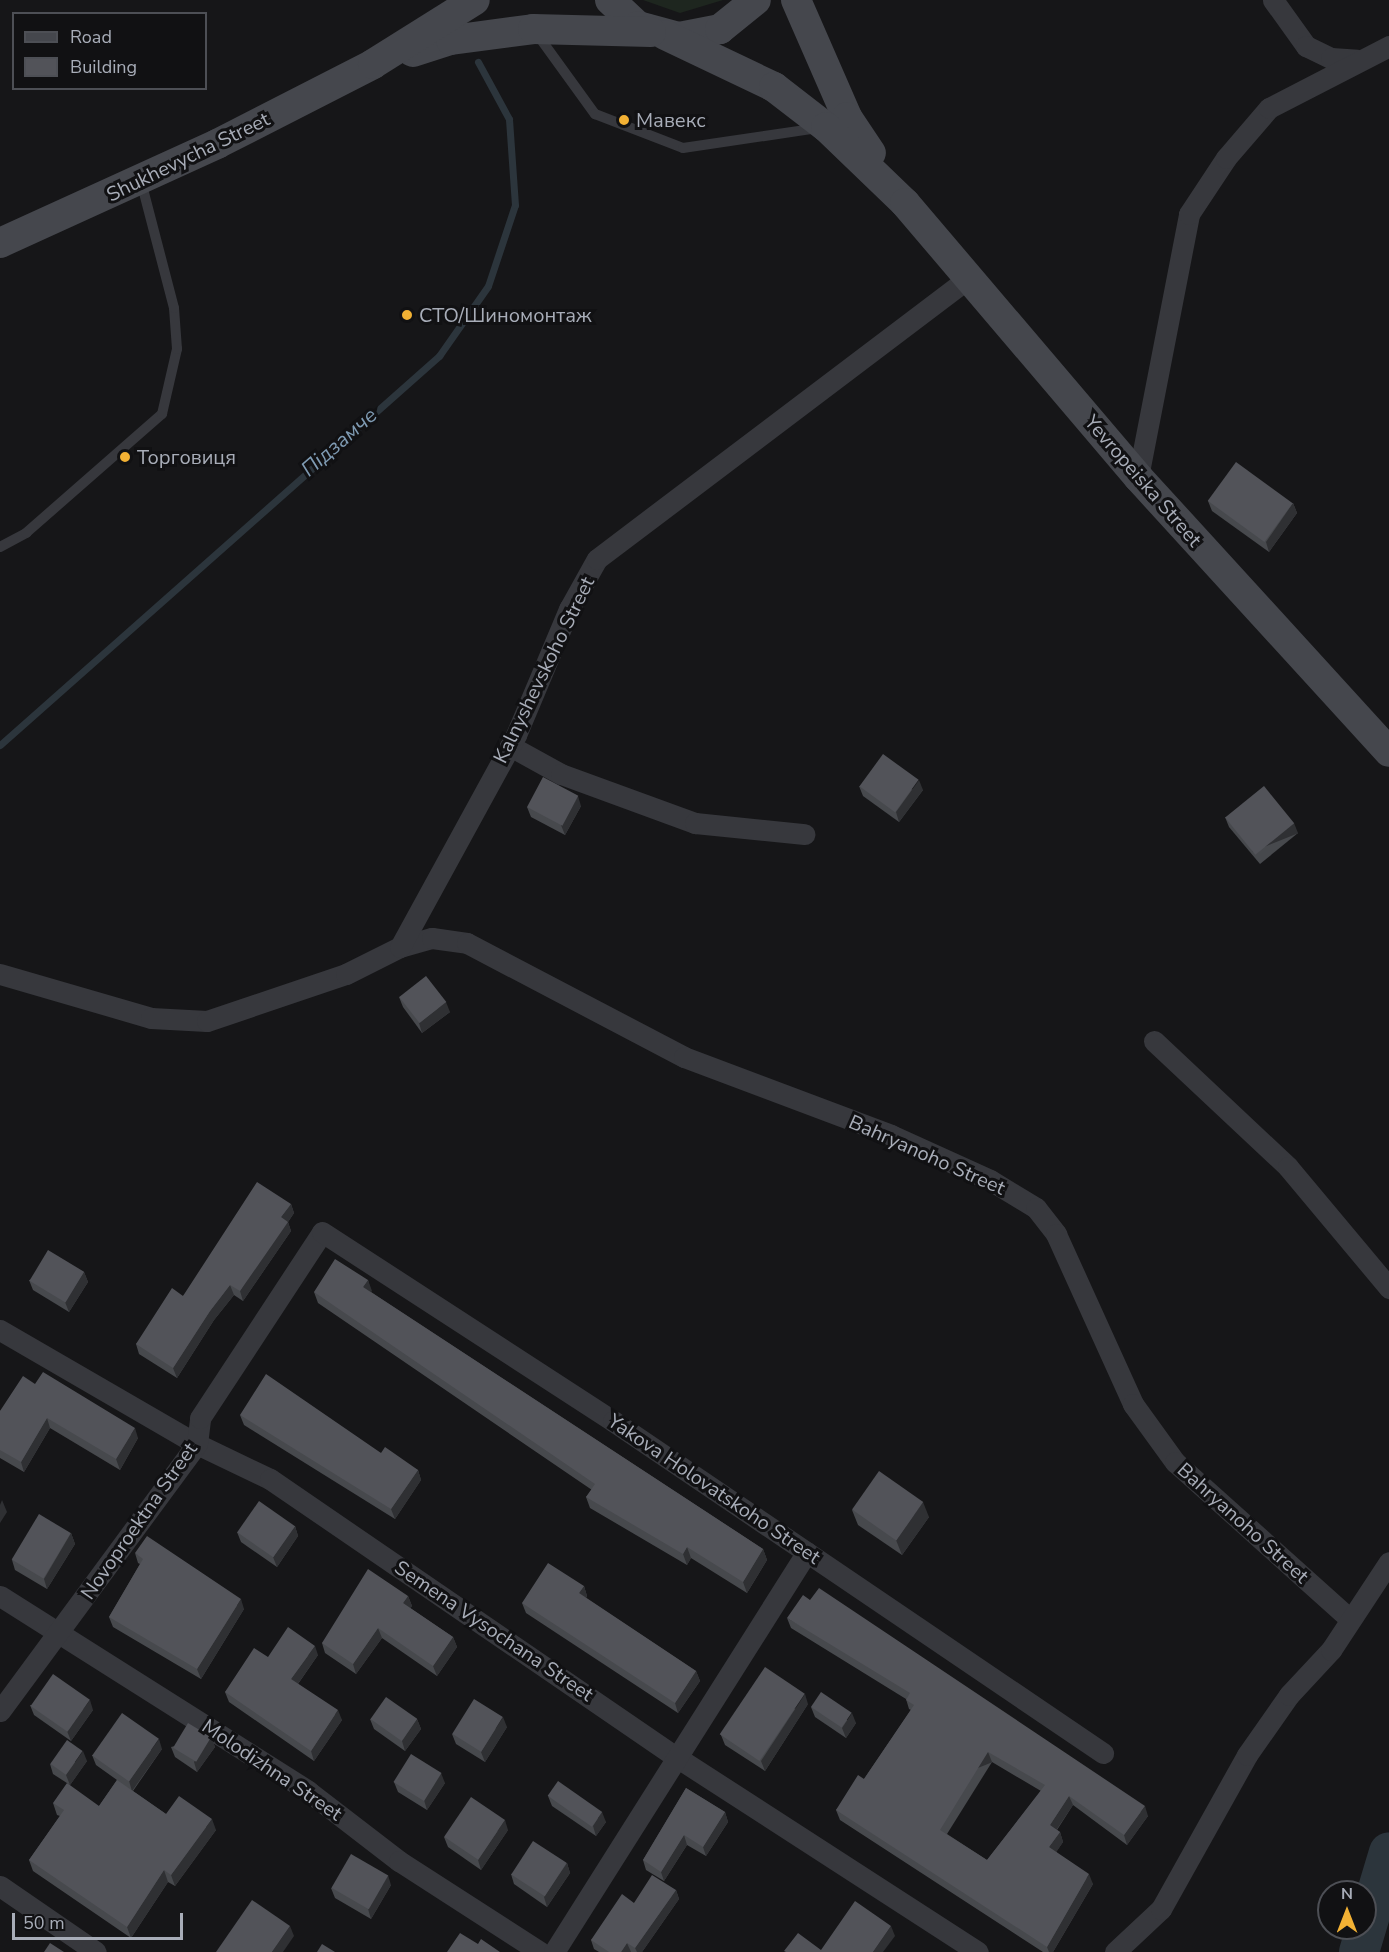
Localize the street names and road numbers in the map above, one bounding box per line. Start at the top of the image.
street label: Shukhevycha Street [103,107,273,207]
street label: Yevropeiska Street [1079,410,1207,552]
street label: Kalnyshevskoho Street [488,573,600,767]
street label: Bahryanoho Street [845,1110,1009,1200]
street label: Yakova Holovatskoho Street [603,1409,825,1569]
street label: Novoproektna Street [76,1438,202,1604]
street label: Bahryanoho Street [1172,1458,1314,1588]
street label: Semena Vysochana Street [390,1555,598,1707]
street label: Molodizhna Street [197,1714,347,1826]

